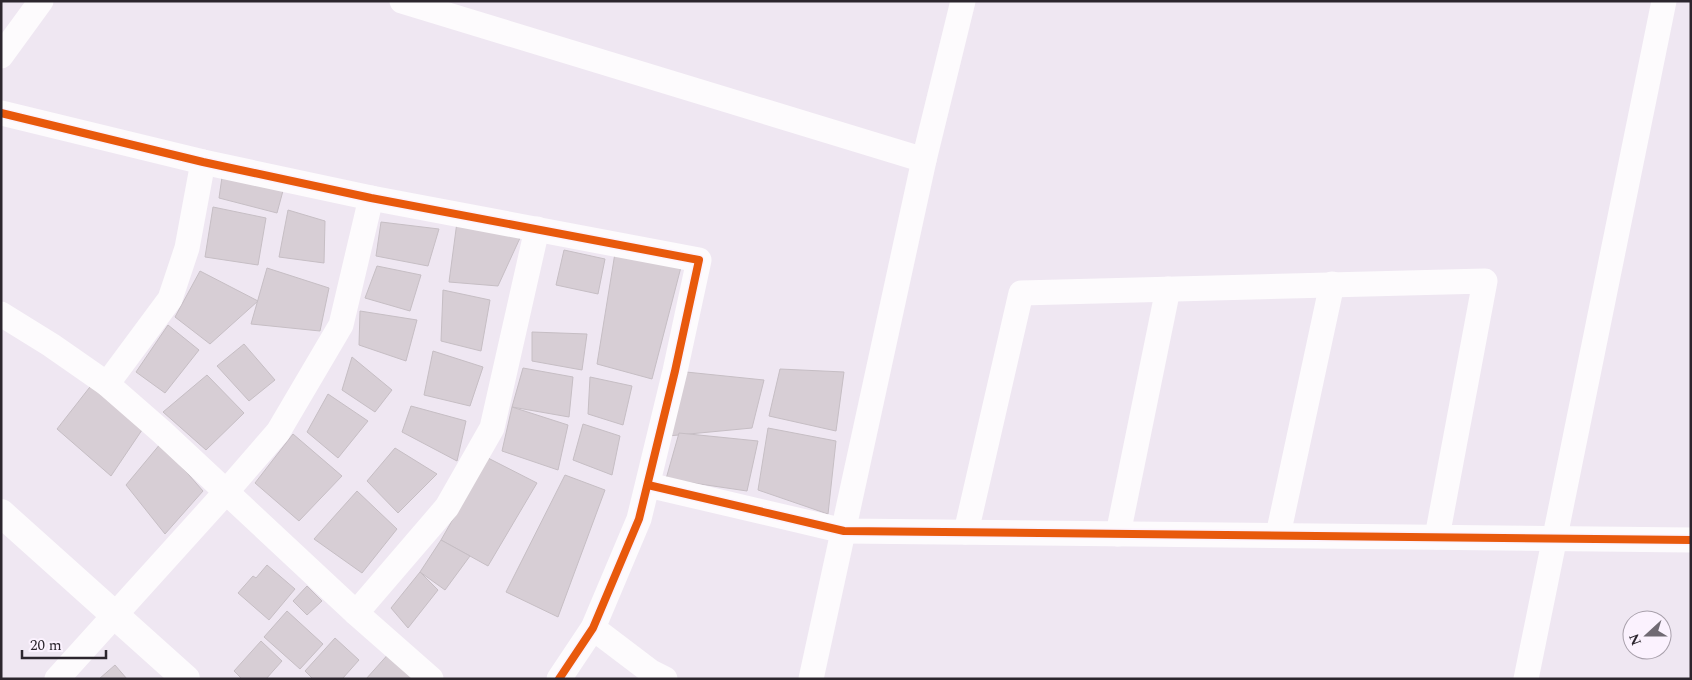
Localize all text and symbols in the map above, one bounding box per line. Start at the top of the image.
north arrow [1622,610,1672,660]
scale bar [22,628,106,660]
text: N [1623,630,1647,649]
text: 20 m [30,634,62,657]

